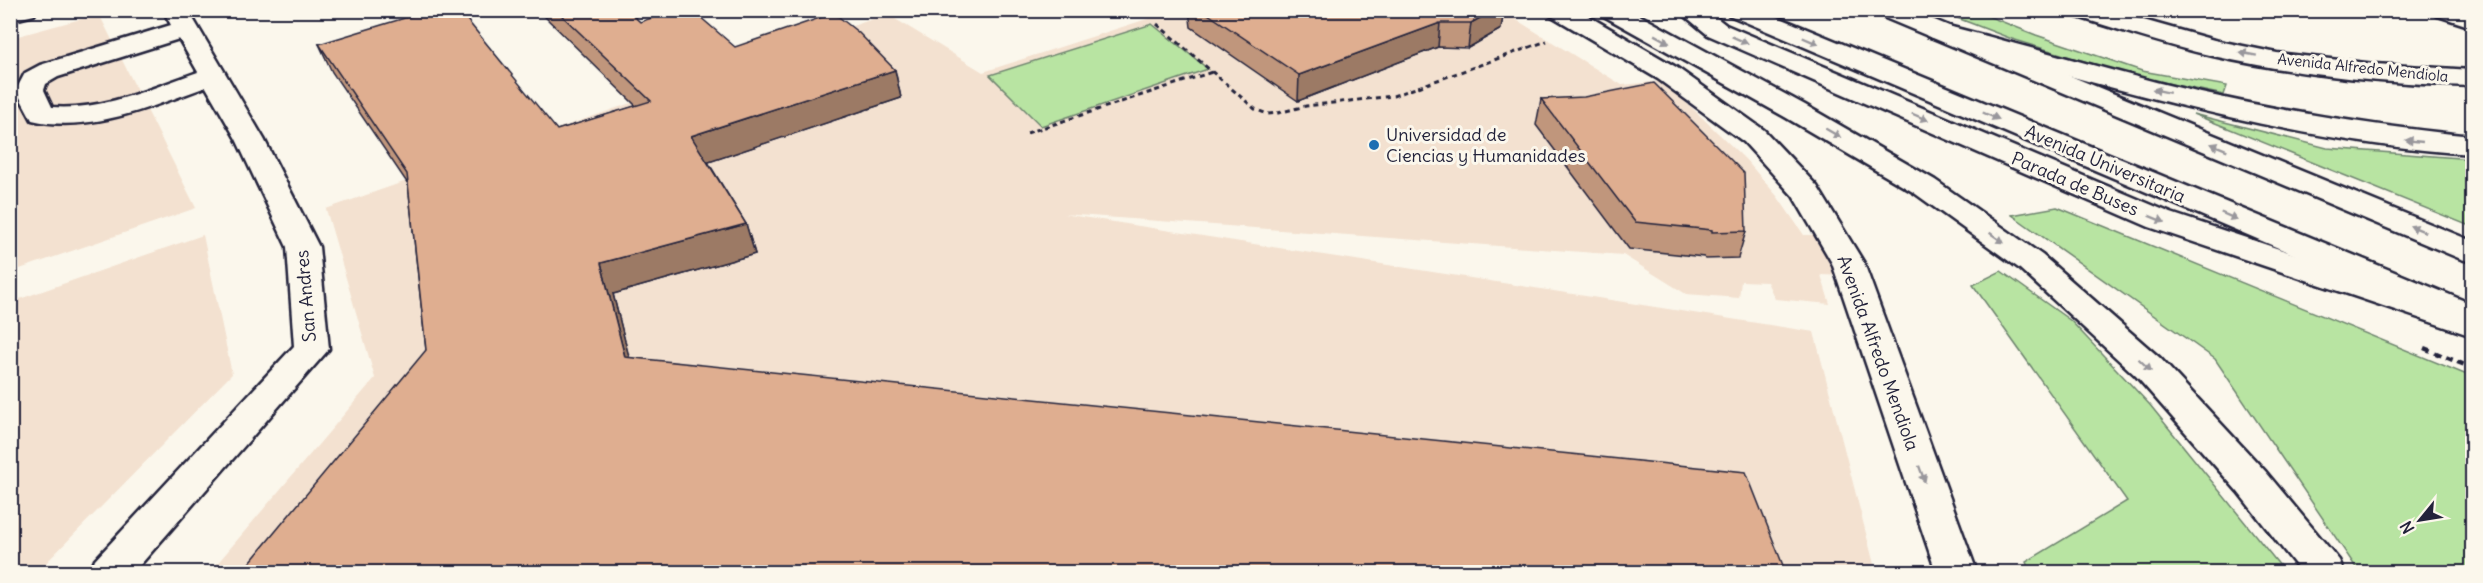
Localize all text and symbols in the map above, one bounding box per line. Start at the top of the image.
one-way arrow [1654,34,1671,44]
one-way arrow [1732,35,1750,45]
one-way arrow [1803,36,1821,46]
one-way arrow [2238,49,2257,58]
street label: Avenida Alfredo Mendiola [2277,49,2450,86]
one-way arrow [2152,86,2170,96]
one-way arrow [1983,111,2001,121]
one-way arrow [1911,112,1929,122]
street label: Avenida Universitaria [2022,119,2189,208]
place label: Universidad de Ciencias y Humanidades [1386,123,1586,167]
one-way arrow [1825,128,1842,138]
one-way arrow [2405,136,2424,146]
marker: Universidad de Ciencias y Humanidades [1367,138,1381,152]
one-way arrow [2209,142,2227,152]
street label: Parada de Buses [2008,146,2142,221]
one-way arrow [2221,211,2239,221]
one-way arrow [2148,214,2166,224]
one-way arrow [2409,224,2427,234]
one-way arrow [1989,232,2005,244]
street label: San Andres [290,249,321,343]
street label: Avenida Alfredo Mendiola [1832,252,1925,454]
one-way arrow [2137,358,2152,372]
one-way arrow [1917,465,1927,483]
north arrow [2390,490,2450,550]
text: N [2396,518,2418,537]

